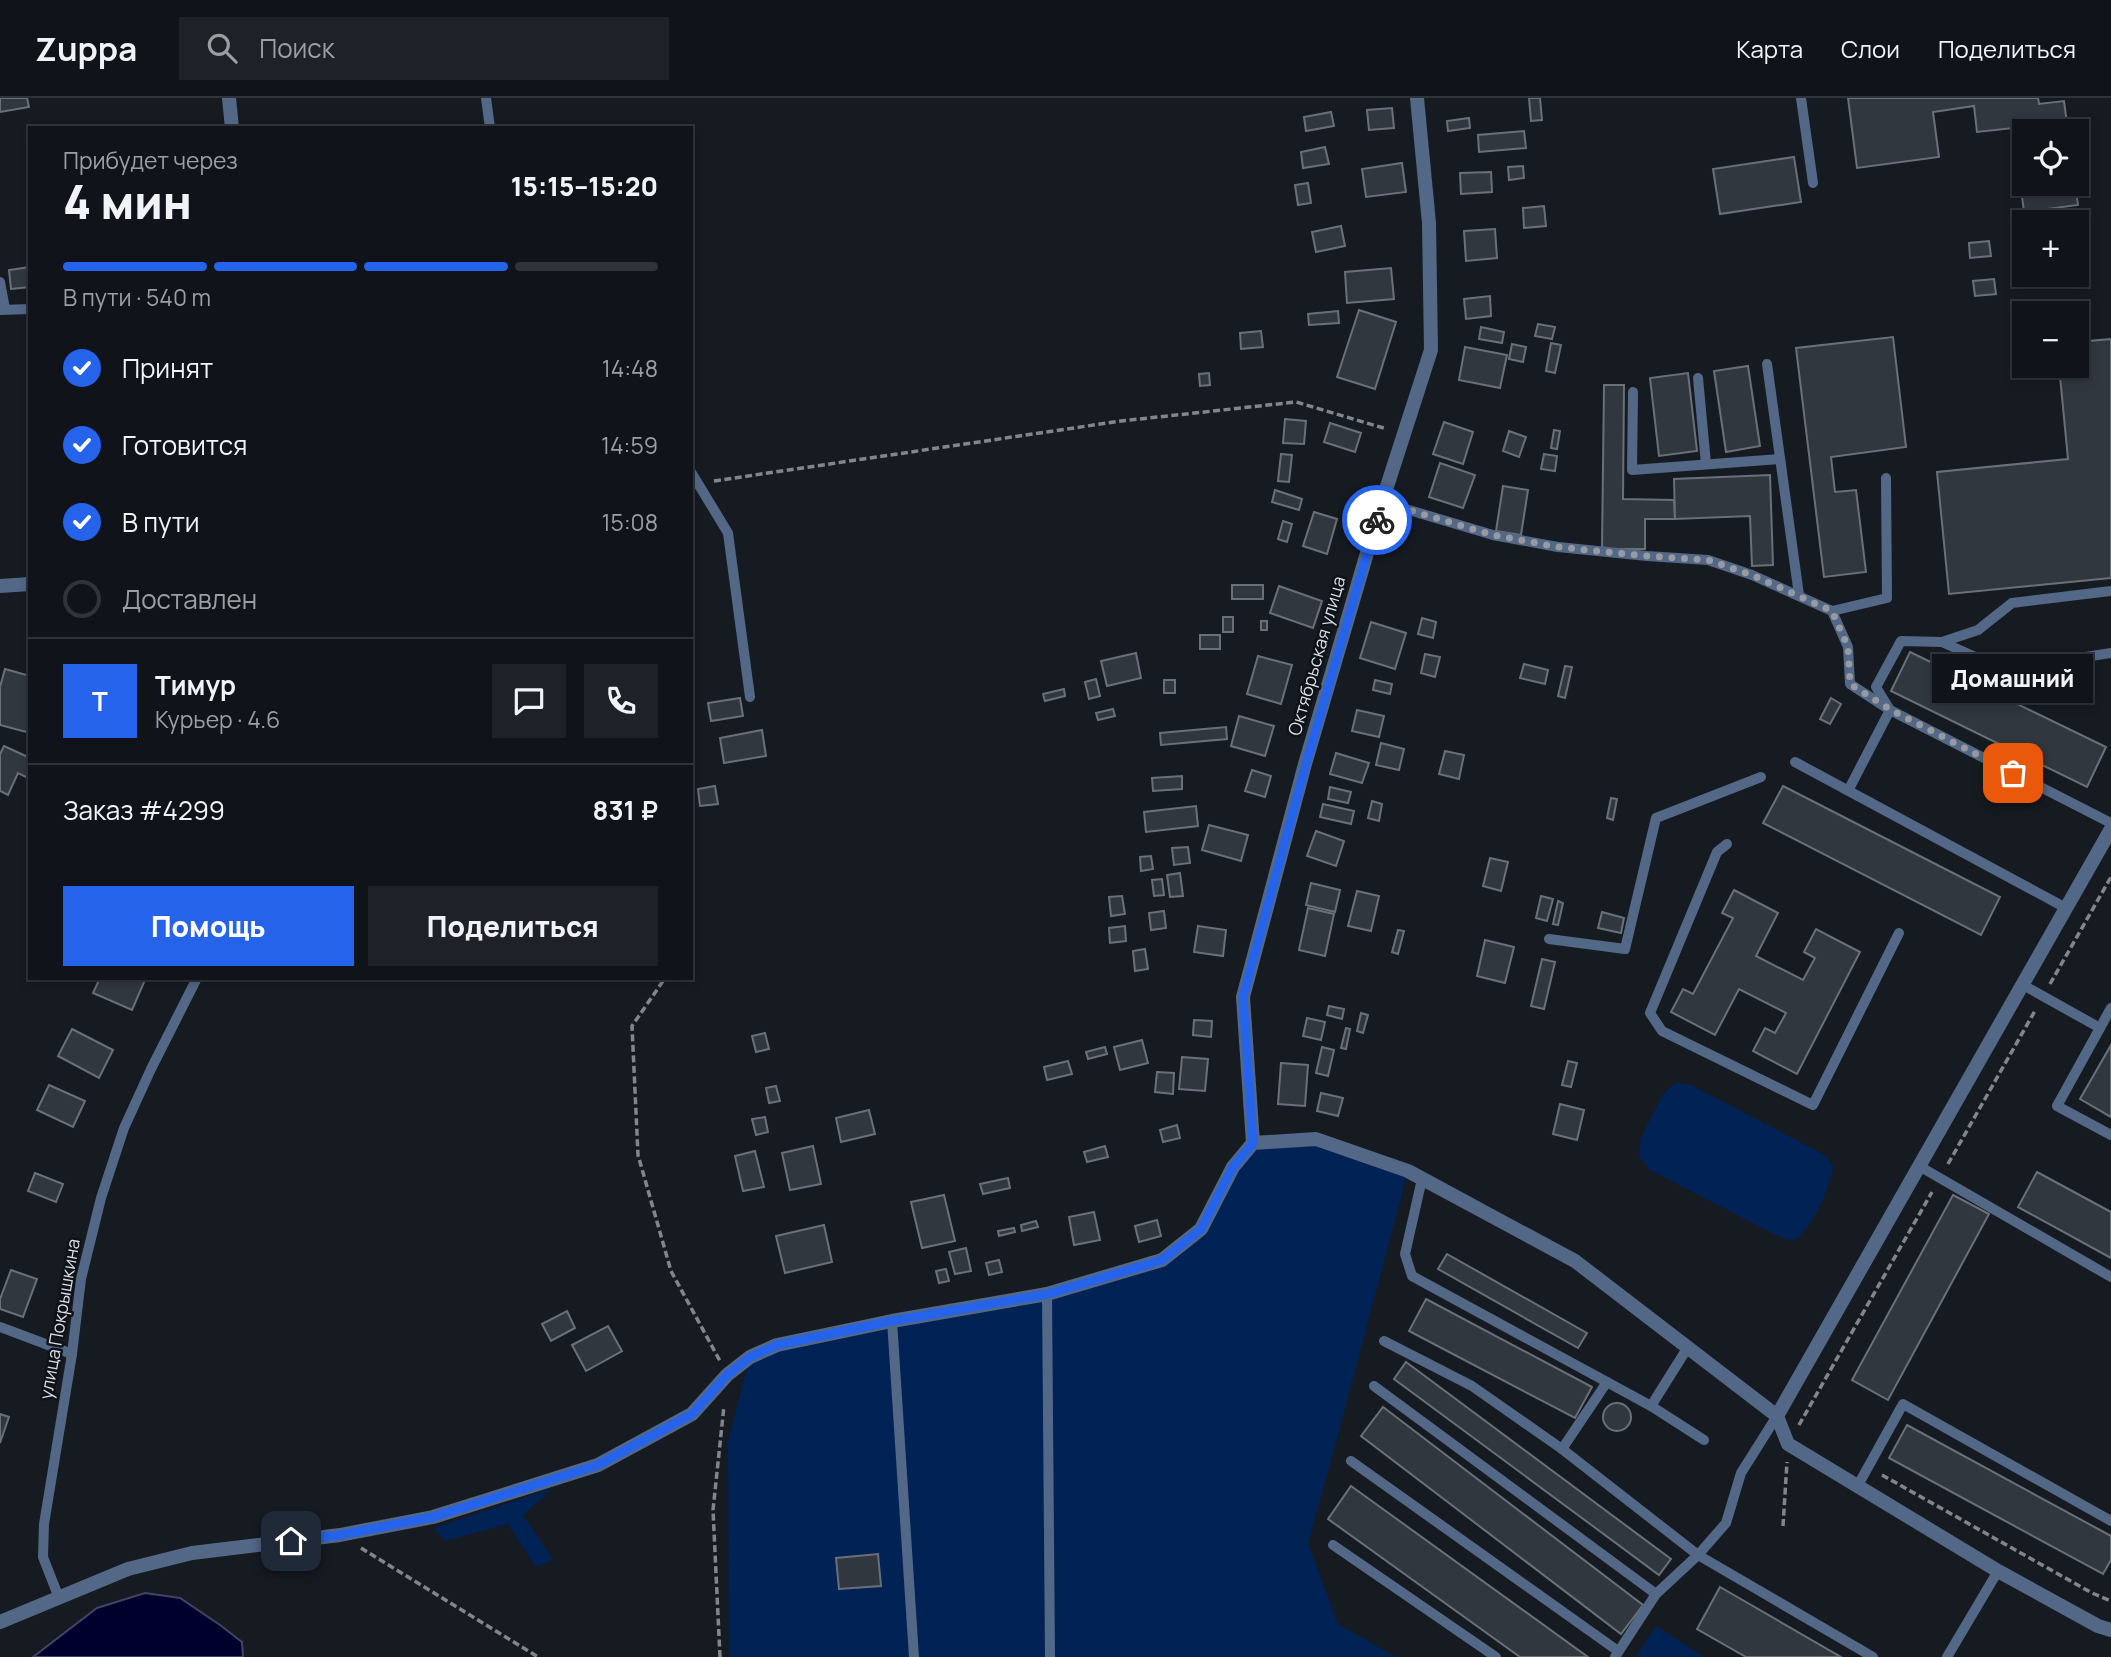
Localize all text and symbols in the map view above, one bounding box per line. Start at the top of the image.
search box [179,17,669,80]
text: Zuppa [35,26,137,71]
icon: search [203,29,241,67]
text: Поиск [259,30,335,66]
text: Карта [1736,32,1803,65]
text: Слои [1841,32,1900,65]
text: Поделиться [1938,32,2076,65]
map controls [2012,119,2089,378]
button: locate [2012,119,2089,196]
text: Прибудет через [63,144,238,176]
text: 15:15–15:20 [511,168,658,204]
text: 4 мин [63,170,192,233]
button: + [2012,210,2089,287]
text: В пути · 540 m [63,281,211,313]
button: − [2012,301,2089,378]
icon: check [63,349,101,387]
text: Принят [122,350,213,386]
text: 14:48 [602,352,658,384]
icon: check [63,426,101,464]
text: Готовится [122,427,247,463]
text: 14:59 [601,429,658,461]
courier [1342,485,1412,555]
icon: bike [1358,501,1396,539]
icon: check [63,503,101,541]
text: В пути [122,504,200,540]
text: 15:08 [601,506,658,538]
street label: Октябрьская улица [1282,573,1350,738]
text: Доставлен [122,581,257,617]
callout: Домашний [1932,654,2094,703]
text: Домашний [1951,662,2074,694]
button: chat [492,664,566,738]
button: phone [584,664,658,738]
text: Тимур [155,667,236,703]
text: Т [92,683,108,719]
text: Курьер · 4.6 [155,703,280,735]
pin [1983,743,2043,803]
icon: bag [1994,754,2032,792]
text: Заказ #4299 [63,792,225,828]
text: 831 ₽ [593,792,658,828]
button: Помощь [63,886,354,966]
button: Поделиться [368,886,658,966]
street label: улица Покрышкина [33,1237,85,1401]
pin [261,1511,321,1571]
icon: home [272,1522,310,1560]

